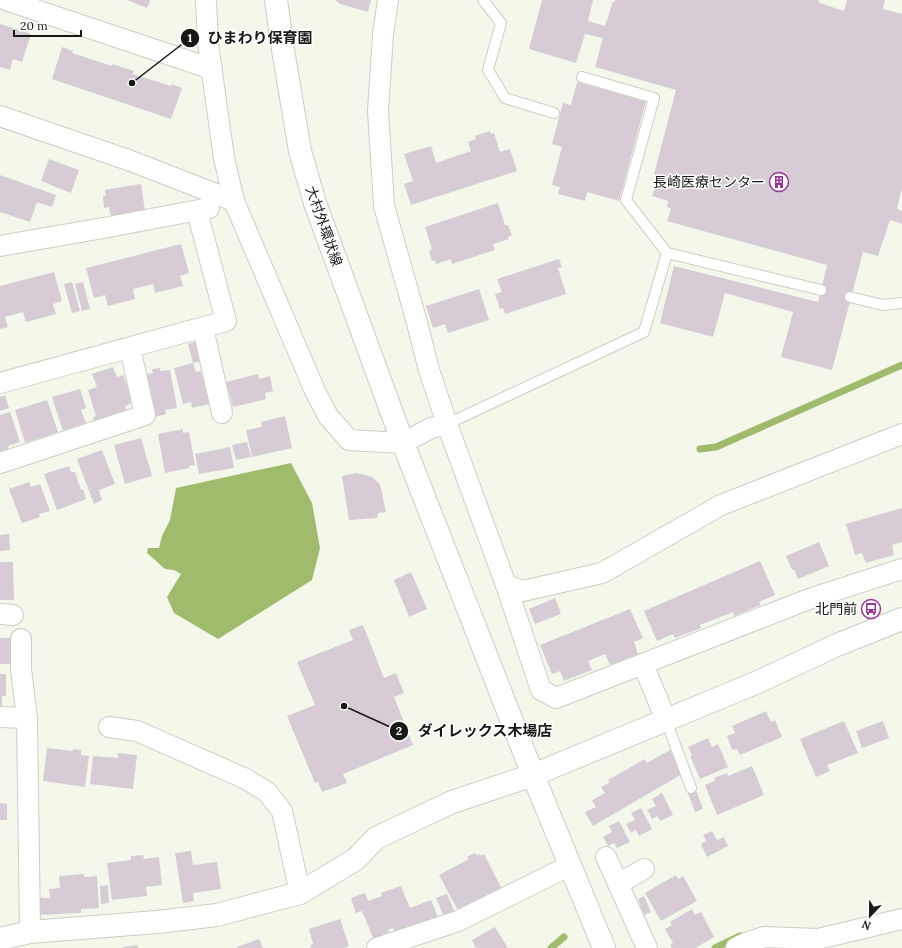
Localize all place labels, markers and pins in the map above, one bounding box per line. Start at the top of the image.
callout: ひまわり保育園 [180,24,321,51]
building icon: 長崎医療センター [768,171,790,193]
place label: 長崎医療センター [653,173,765,191]
bus stop icon: 北門前 [860,598,882,620]
place label: 北門前 [815,600,857,618]
callout: ダイレックス木場店 [389,717,560,744]

